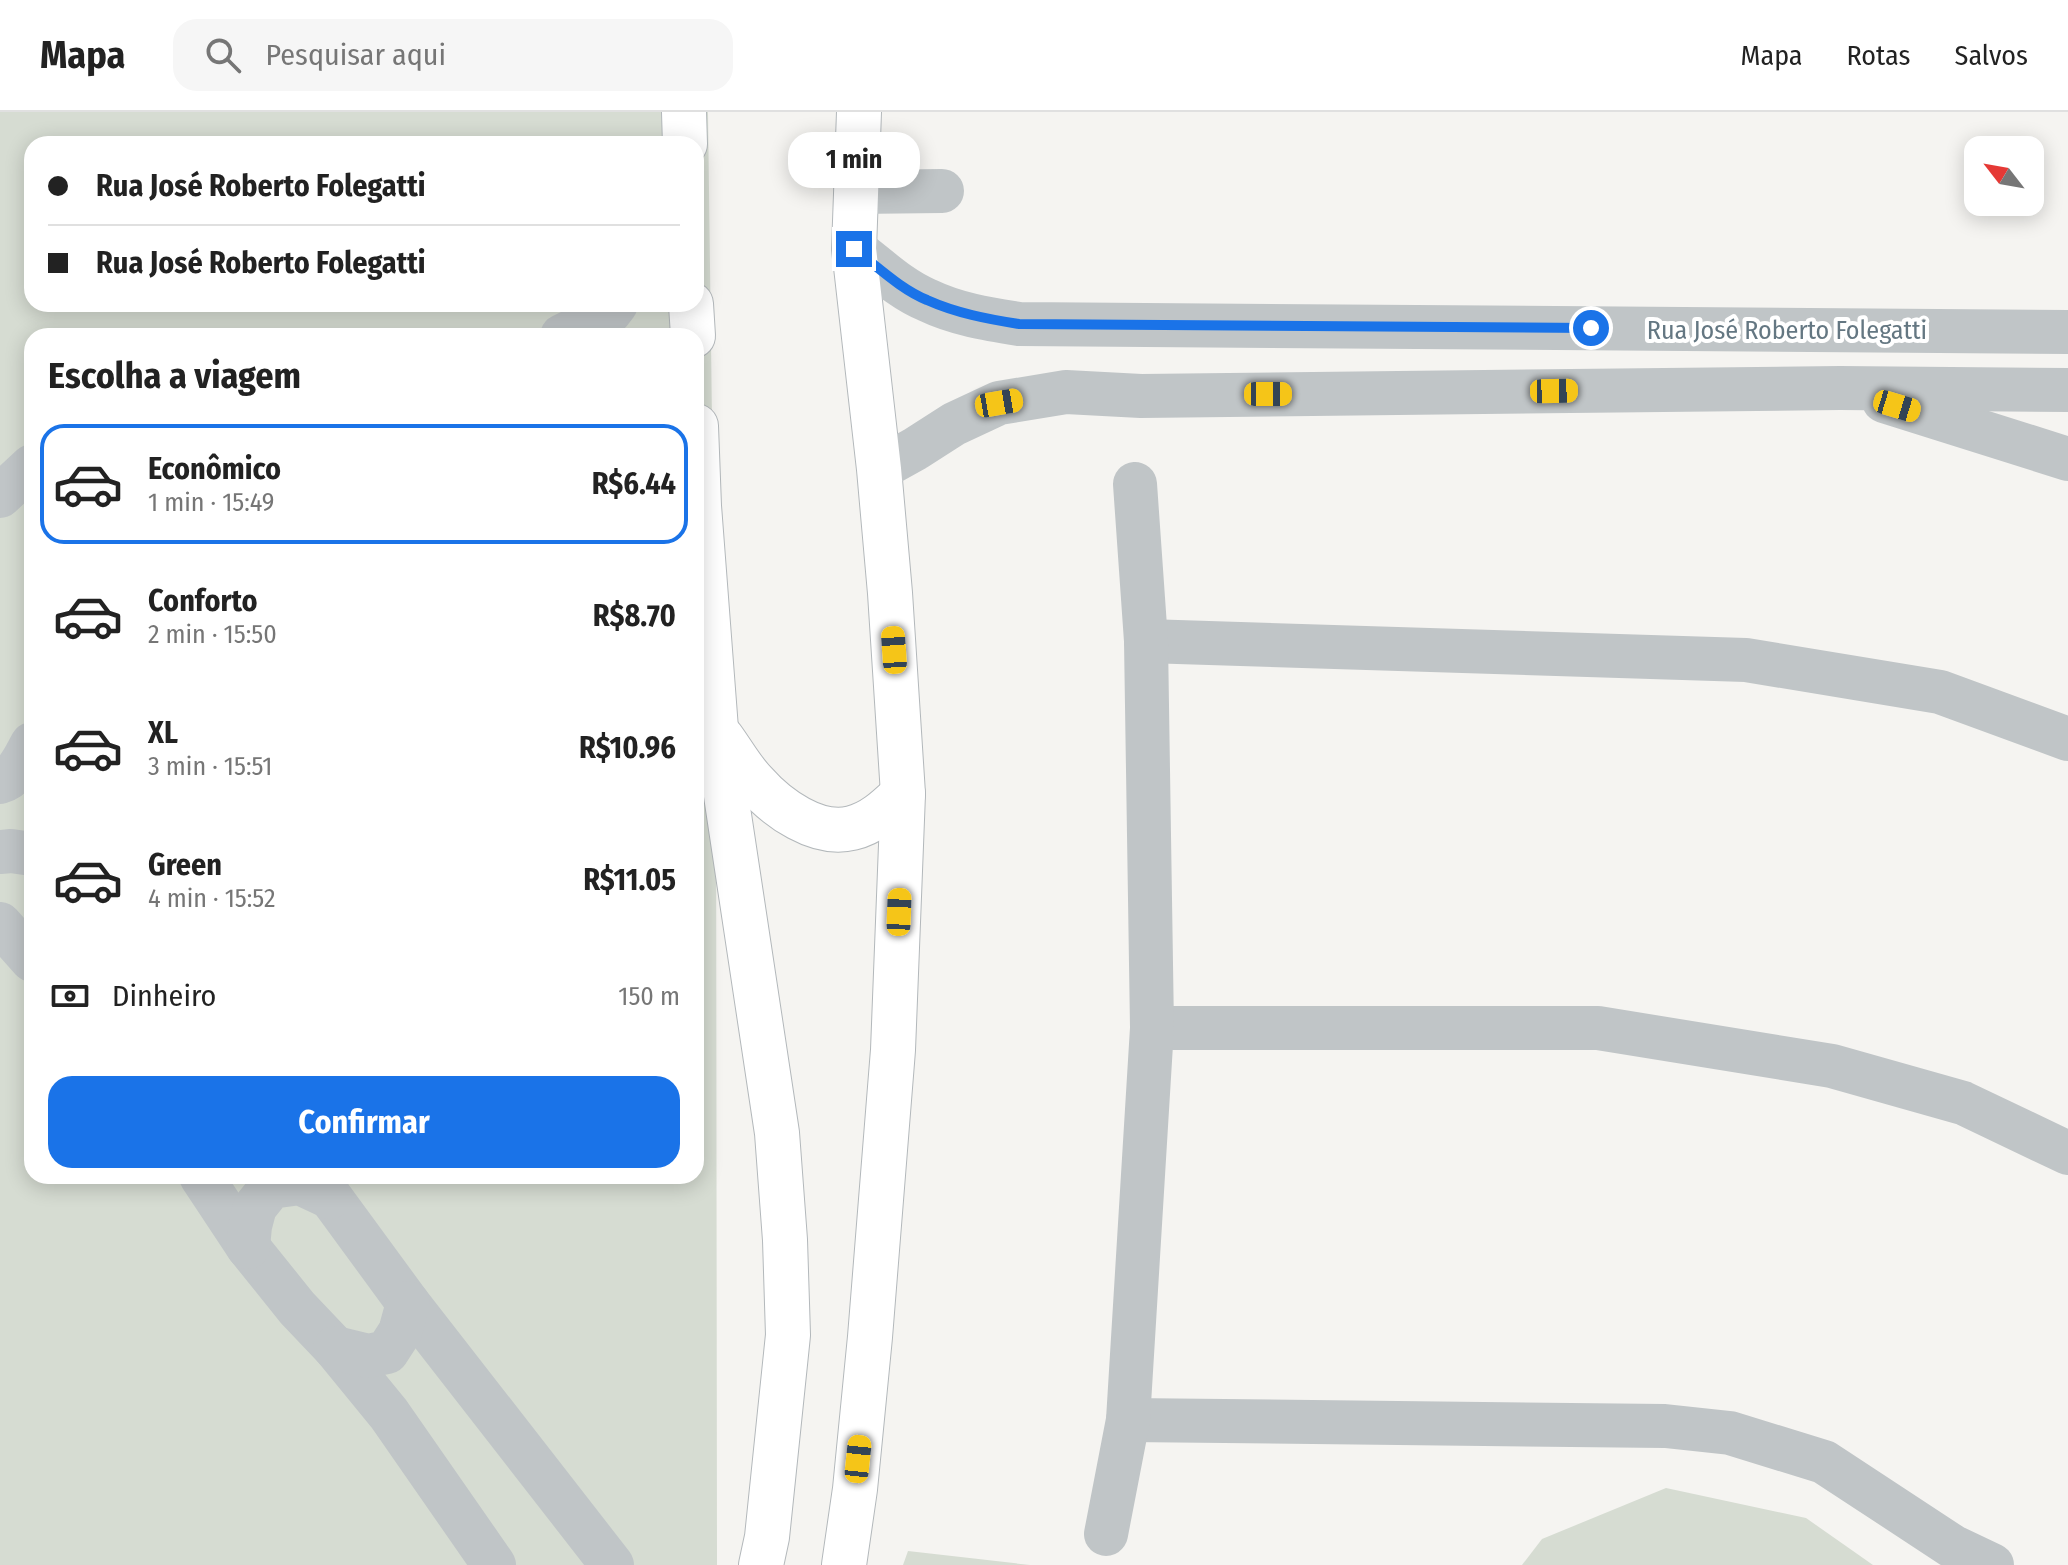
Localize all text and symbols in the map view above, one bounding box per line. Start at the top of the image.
search box [173,19,733,91]
text: Mapa [40,32,125,78]
icon: search [201,33,245,77]
text: Pesquisar aqui [265,37,446,73]
text: Mapa [1741,39,1803,72]
text: Rotas [1847,39,1911,72]
text: Salvos [1955,39,2028,72]
callout: 1 min [788,133,920,189]
north arrow [1964,136,2044,216]
map controls [1964,136,2044,216]
text: 1 min [826,144,882,175]
text: Rua José Roberto Folegatti [96,168,426,204]
route end [836,231,872,267]
text: Rua José Roberto Folegatti [96,245,426,281]
route start [1573,310,1609,346]
street label: Rua José Roberto Folegatti [1647,315,1927,346]
text: Escolha a viagem [48,354,301,398]
car [1530,379,1578,403]
car [1244,382,1292,406]
car [973,387,1025,419]
car [1871,388,1923,424]
icon: car [52,448,124,520]
text: Econômico [148,451,281,487]
text: R$6.44 [592,466,676,502]
text: 1 min · 15:49 [148,487,274,518]
icon: car [52,580,124,652]
text: Conforto [148,583,257,619]
text: R$8.70 [593,598,676,634]
text: 2 min · 15:50 [148,619,277,650]
car [880,625,908,675]
icon: car [52,712,124,784]
text: XL [148,715,178,751]
text: R$10.96 [579,730,676,766]
text: 3 min · 15:51 [148,751,272,782]
icon: car [52,844,124,916]
text: Green [148,847,222,883]
text: R$11.05 [583,862,676,898]
text: 4 min · 15:52 [148,883,276,914]
car [886,888,912,936]
icon: cash [48,974,92,1018]
text: Dinheiro [112,978,216,1014]
text: 150 m [618,981,680,1012]
button: Confirmar [48,1076,680,1168]
car [844,1434,872,1484]

